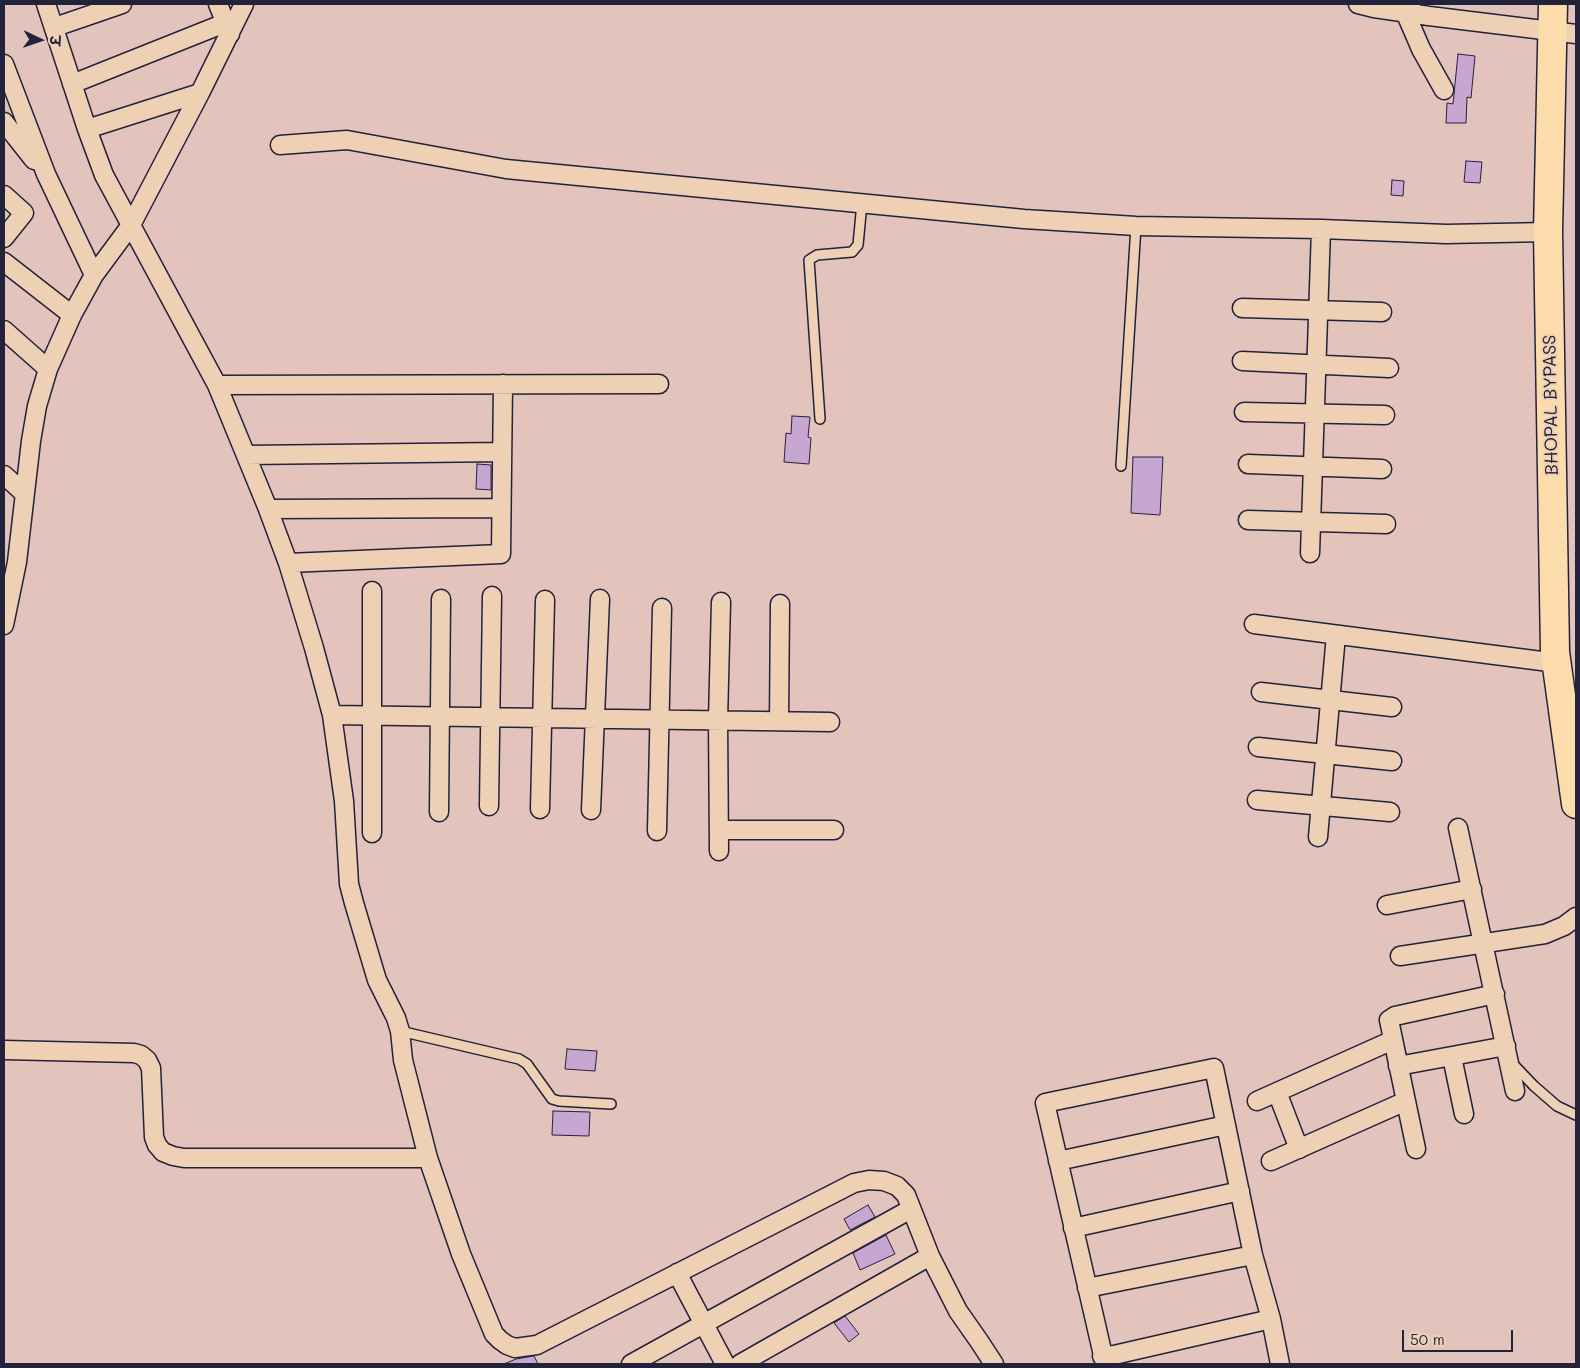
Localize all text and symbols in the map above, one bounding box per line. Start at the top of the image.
north arrow [15,15,65,65]
text: उ [46,36,65,46]
street label: BHOPAL BYPASS [1539,334,1563,476]
scale bar [1405,1320,1516,1352]
text: 50 m [1410,1329,1445,1349]

